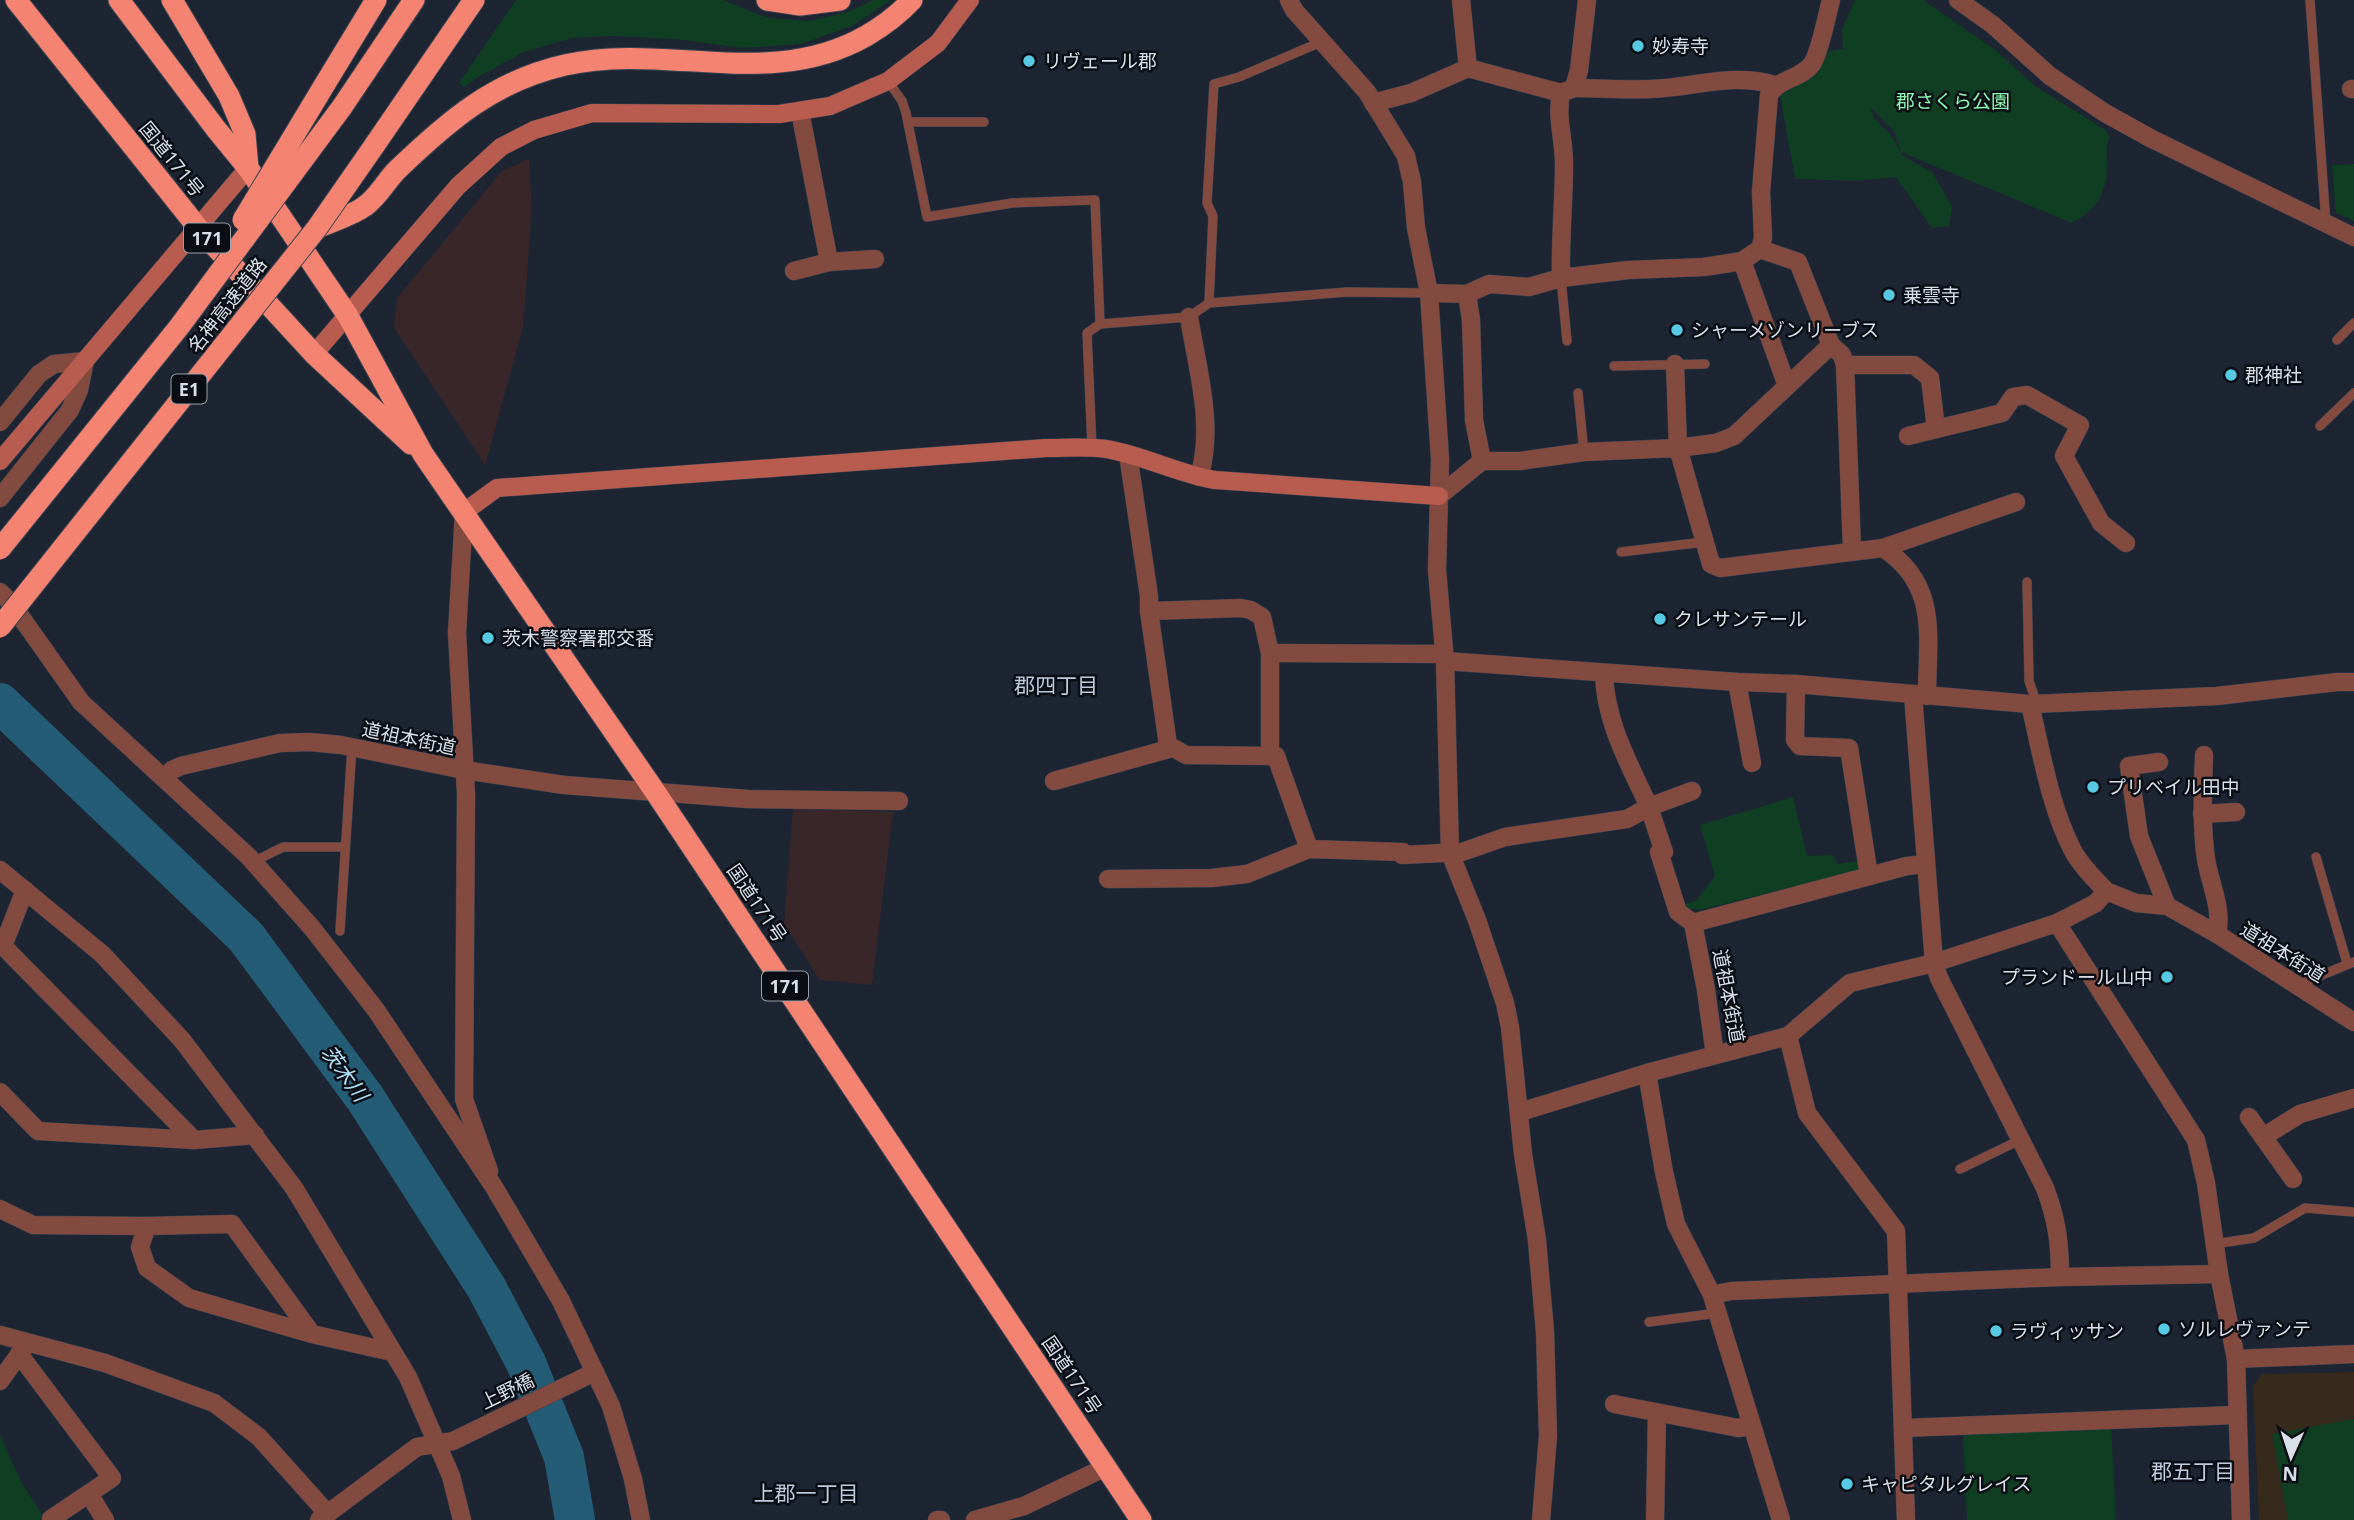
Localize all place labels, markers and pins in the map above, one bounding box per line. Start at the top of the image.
place label: 妙寿寺 [1652,33,1709,59]
marker: 妙寿寺 [1630,38,1646,54]
place label: リヴェール郡 [1043,48,1157,74]
marker: リヴェール郡 [1021,53,1037,69]
place label: 乗雲寺 [1903,282,1960,308]
marker: 乗雲寺 [1881,287,1897,303]
place label: シャーメゾンリーブス [1691,317,1879,343]
marker: シャーメゾンリーブス [1669,322,1685,338]
place label: 郡神社 [2245,362,2302,388]
marker: 郡神社 [2223,367,2239,383]
place label: クレサンテール [1674,606,1807,632]
marker: クレサンテール [1652,611,1668,627]
place label: 茨木警察署郡交番 [502,625,654,651]
marker: 茨木警察署郡交番 [480,630,496,646]
place label: プリベイル田中 [2107,774,2240,800]
marker: プリベイル田中 [2085,779,2101,795]
place label: プランドール山中 [2001,964,2153,990]
marker: プランドール山中 [2159,969,2175,985]
place label: ソルレヴァンテ [2178,1316,2311,1342]
place label: ラヴィッサン [2010,1318,2124,1344]
marker: ソルレヴァンテ [2156,1321,2172,1337]
marker: ラヴィッサン [1988,1323,2004,1339]
place label: キャピタルグレイス [1861,1471,2031,1497]
marker: キャピタルグレイス [1839,1476,1855,1492]

